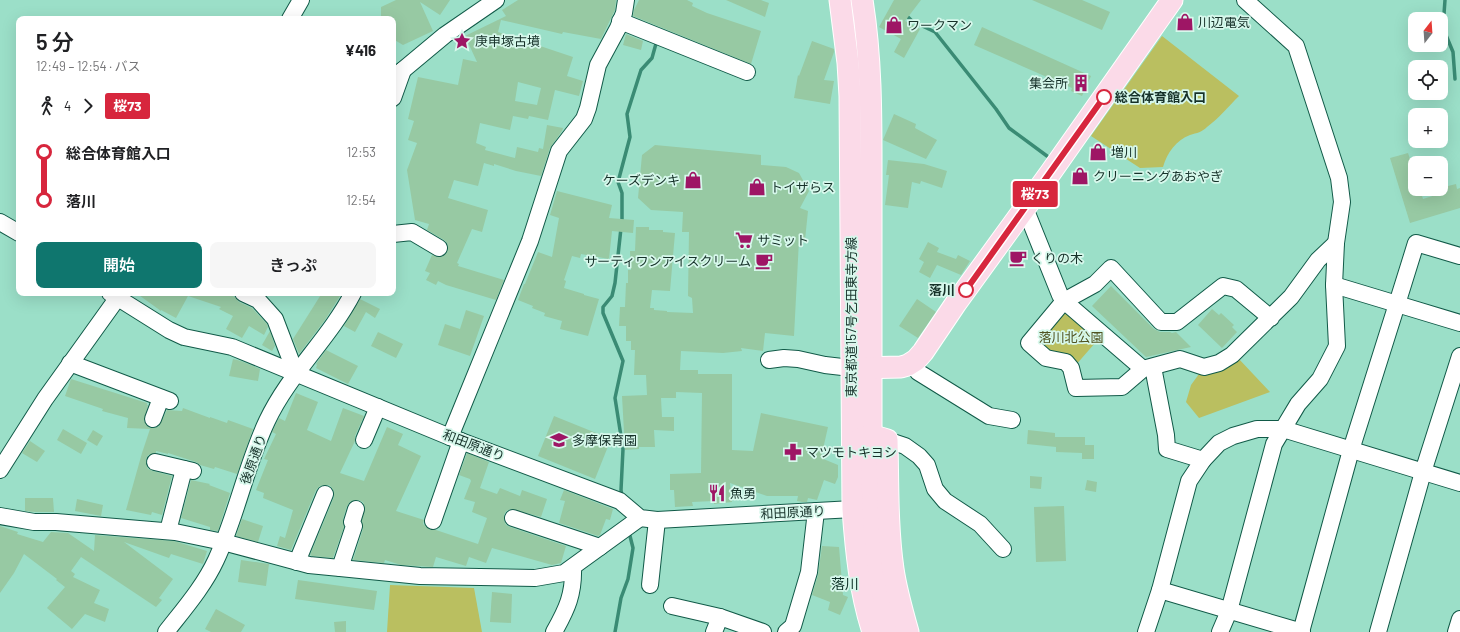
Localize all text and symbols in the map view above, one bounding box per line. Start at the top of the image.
shop icon: 川辺電気 [1175,12,1195,32]
north arrow [1408,12,1448,52]
map controls [1408,12,1448,196]
place label: 川辺電気 [1198,14,1250,30]
shop icon: ワークマン [884,15,904,35]
place label: ワークマン [907,17,972,33]
text: 5 分 [36,28,74,54]
place icon: 庚申塚古墳 [452,31,472,51]
place label: 庚申塚古墳 [475,33,540,49]
text: ¥416 [345,41,376,59]
text: 12:49 – 12:54 · バス [36,58,141,74]
button: locate [1408,60,1448,100]
building icon: 集会所 [1071,73,1091,93]
place label: 集会所 [1029,75,1068,91]
marker: 総合体育館入口 [1096,89,1112,105]
place label: 総合体育館入口 [1114,89,1206,105]
icon: walk [36,95,58,117]
icon: forward [77,95,99,117]
text: 桜73 [113,97,142,114]
text: 4 [64,98,71,114]
button: + [1408,108,1448,148]
shop icon: 増川 [1088,142,1108,162]
text: 総合体育館入口 [66,144,171,162]
text: 12:53 [347,144,376,160]
place label: 増川 [1111,144,1137,160]
button: − [1408,156,1448,196]
shop icon: クリーニングあおやぎ [1070,166,1090,186]
place label: クリーニングあおやぎ [1093,168,1223,184]
shop icon: ケーズデンキ [683,170,703,190]
place label: ケーズデンキ [603,172,680,188]
shop icon: トイザらス [747,177,767,197]
place label: トイザらス [770,179,835,195]
line badge: 桜73 [1012,181,1058,207]
text: 桜73 [1021,185,1049,202]
text: 落川 [66,192,96,210]
text: 12:54 [346,192,376,208]
supermarket icon: サミット [734,230,754,250]
place label: サミット [757,232,809,248]
street label: 東京都道157号乞田東寺方線 [843,237,859,397]
button: 開始 [36,242,202,288]
button: きっぷ [210,242,376,288]
cafe icon: くりの木 [1008,248,1028,268]
place label: くりの木 [1031,250,1083,266]
cafe icon: サーティワンアイスクリーム [754,251,774,271]
place label: サーティワンアイスクリーム [584,253,751,269]
place label: 落川 [929,282,955,298]
marker: 落川 [958,282,974,298]
park label: 落川北公園 [1038,329,1104,345]
street label: 和田原通り [441,426,507,464]
school or university icon: 多摩保育園 [549,430,569,450]
street label: 後原通り [237,432,269,486]
place label: 多摩保育園 [572,432,637,448]
pharmacy icon: マツモトキヨシ [783,442,803,462]
place label: マツモトキヨシ [806,444,897,460]
restaurant icon: 魚勇 [707,483,727,503]
place label: 魚勇 [730,485,756,501]
street label: 和田原通り [760,502,826,522]
district label: 落川 [831,575,859,592]

